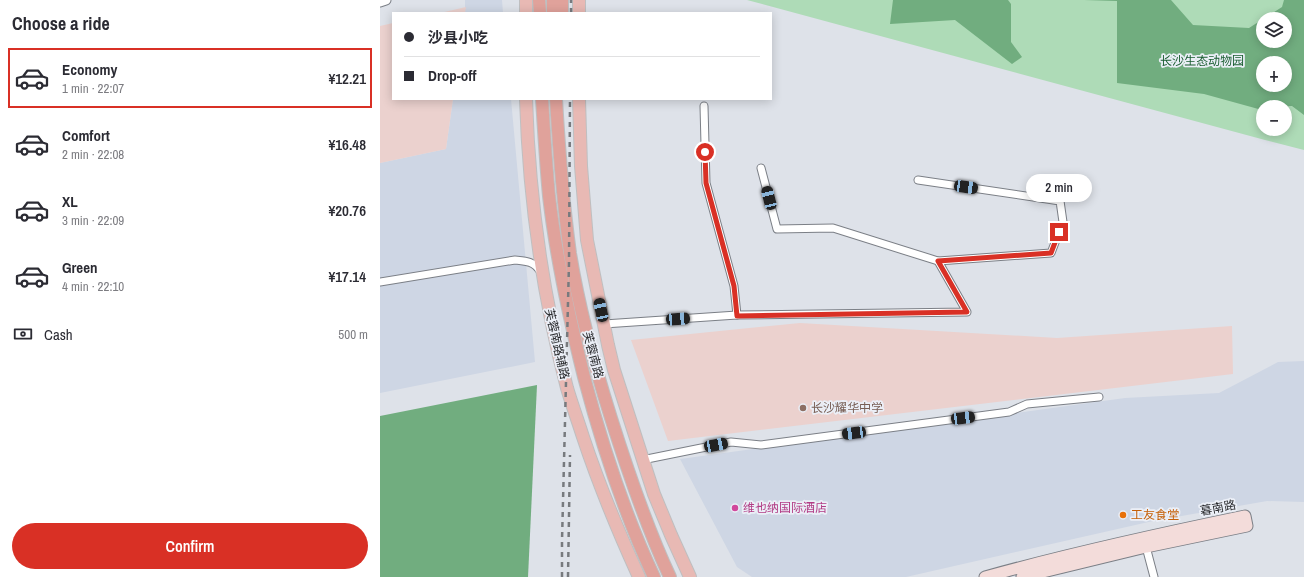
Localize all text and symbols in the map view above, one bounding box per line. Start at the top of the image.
text: Choose a ride [12,11,110,36]
map controls [1256,12,1292,136]
button: layers [1256,12,1292,48]
text: 沙县小吃 [428,27,488,48]
park label: 长沙生态动物园 [1160,53,1244,69]
button: + [1256,56,1292,92]
text: Economy [62,59,117,80]
icon: car [14,60,50,96]
text: Drop-off [428,65,477,86]
text: ¥12.21 [328,68,366,89]
text: 1 min · 22:07 [62,80,124,97]
button: − [1256,100,1292,136]
text: Comfort [62,125,110,146]
icon: car [14,126,50,162]
text: ¥16.48 [328,134,366,155]
route start [696,143,714,161]
text: 2 min · 22:08 [62,146,124,163]
callout: 2 min [1026,174,1092,202]
car [953,179,979,195]
text: 2 min [1045,179,1073,196]
car [760,185,778,211]
text: XL [62,191,78,212]
icon: car [14,192,50,228]
text: ¥20.76 [328,200,366,221]
text: 3 min · 22:09 [62,212,124,229]
route end [1050,223,1068,241]
text: Green [62,257,98,278]
icon: car [14,258,50,294]
text: ¥17.14 [328,266,366,287]
text: 4 min · 22:10 [62,278,124,295]
car [593,297,609,323]
street label: 芙蓉南路辅路 [541,307,573,381]
car [666,312,690,326]
icon: cash [12,323,34,345]
text: Cash [44,324,73,345]
text: 500 m [338,326,368,343]
street label: 芙蓉南路 [579,330,607,380]
place label: 长沙耀华中学 [811,400,883,416]
marker: 长沙耀华中学 [798,403,808,413]
car [950,411,976,425]
car [841,426,867,440]
car [703,437,729,453]
street label: 暮南路 [1199,497,1237,519]
place label: 维也纳国际酒店 [743,500,827,516]
marker: 维也纳国际酒店 [730,503,740,513]
place label: 工友食堂 [1131,507,1179,523]
marker: 工友食堂 [1118,510,1128,520]
button: Confirm [12,523,368,569]

